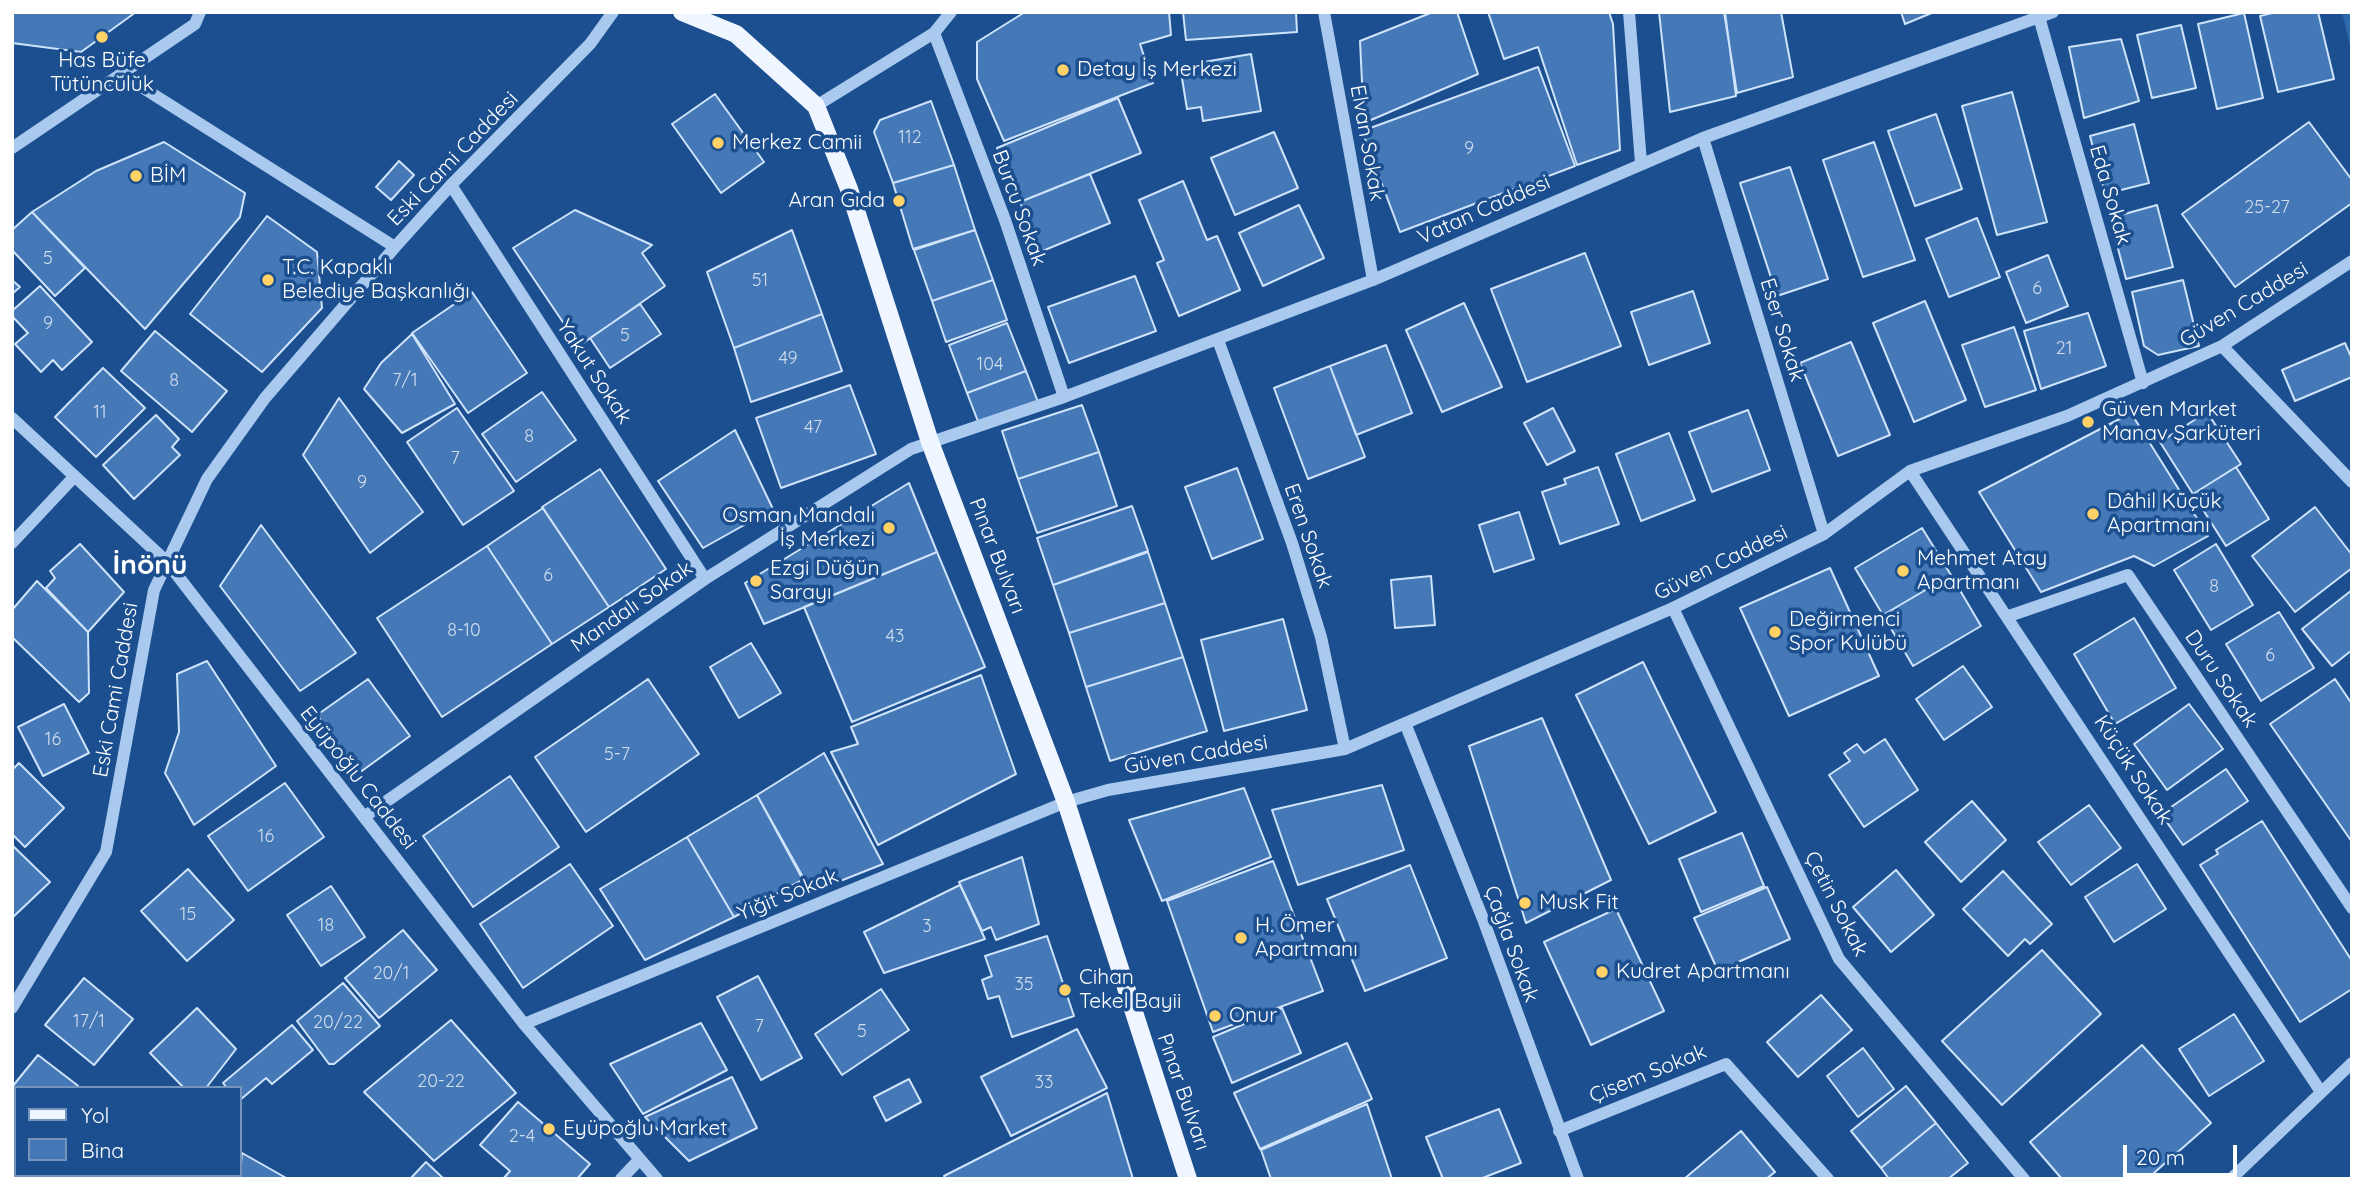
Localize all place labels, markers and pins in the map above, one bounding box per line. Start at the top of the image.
marker: Has Büfe Tütüncülük [94,29,110,45]
place label: Has Büfe Tütüncülük [50,48,154,98]
place label: Detay İş Merkezi [1077,57,1237,83]
marker: Detay İş Merkezi [1055,62,1071,78]
place label: Merkez Camii [732,130,862,156]
marker: Merkez Camii [710,135,726,151]
place label: BİM [150,163,186,189]
marker: BİM [128,168,144,184]
place label: Aran Gıda [788,188,885,214]
marker: Aran Gıda [891,193,907,209]
place label: T.C. Kapaklı Belediye Başkanlığı [282,255,470,305]
marker: T.C. Kapaklı Belediye Başkanlığı [260,272,276,288]
place label: Güven Market Manav Şarküteri [2102,397,2261,447]
marker: Güven Market Manav Şarküteri [2080,414,2096,430]
place label: Dâhil Küçük Apartmanı [2107,489,2222,539]
place label: Osman Mandalı İş Merkezi [722,503,875,553]
marker: Dâhil Küçük Apartmanı [2085,506,2101,522]
marker: Osman Mandalı İş Merkezi [881,520,897,536]
place label: Mehmet Atay Apartmanı [1917,546,2047,596]
place label: Ezgi Düğün Sarayı [770,556,880,606]
marker: Mehmet Atay Apartmanı [1895,563,1911,579]
marker: Ezgi Düğün Sarayı [748,573,764,589]
place label: Değirmenci Spor Kulübü [1789,607,1907,657]
marker: Değirmenci Spor Kulübü [1767,624,1783,640]
place label: Musk Fit [1539,890,1619,916]
marker: Musk Fit [1517,895,1533,911]
place label: H. Ömer Apartmanı [1255,913,1358,963]
marker: H. Ömer Apartmanı [1233,930,1249,946]
place label: Kudret Apartmanı [1616,959,1790,985]
marker: Kudret Apartmanı [1594,964,1610,980]
place label: Cihan Tekel Bayii [1079,965,1182,1015]
marker: Cihan Tekel Bayii [1057,982,1073,998]
place label: Onur [1229,1003,1277,1029]
marker: Onur [1207,1008,1223,1024]
place label: Eyüpoğlu Market [563,1116,727,1142]
marker: Eyüpoğlu Market [541,1121,557,1137]

